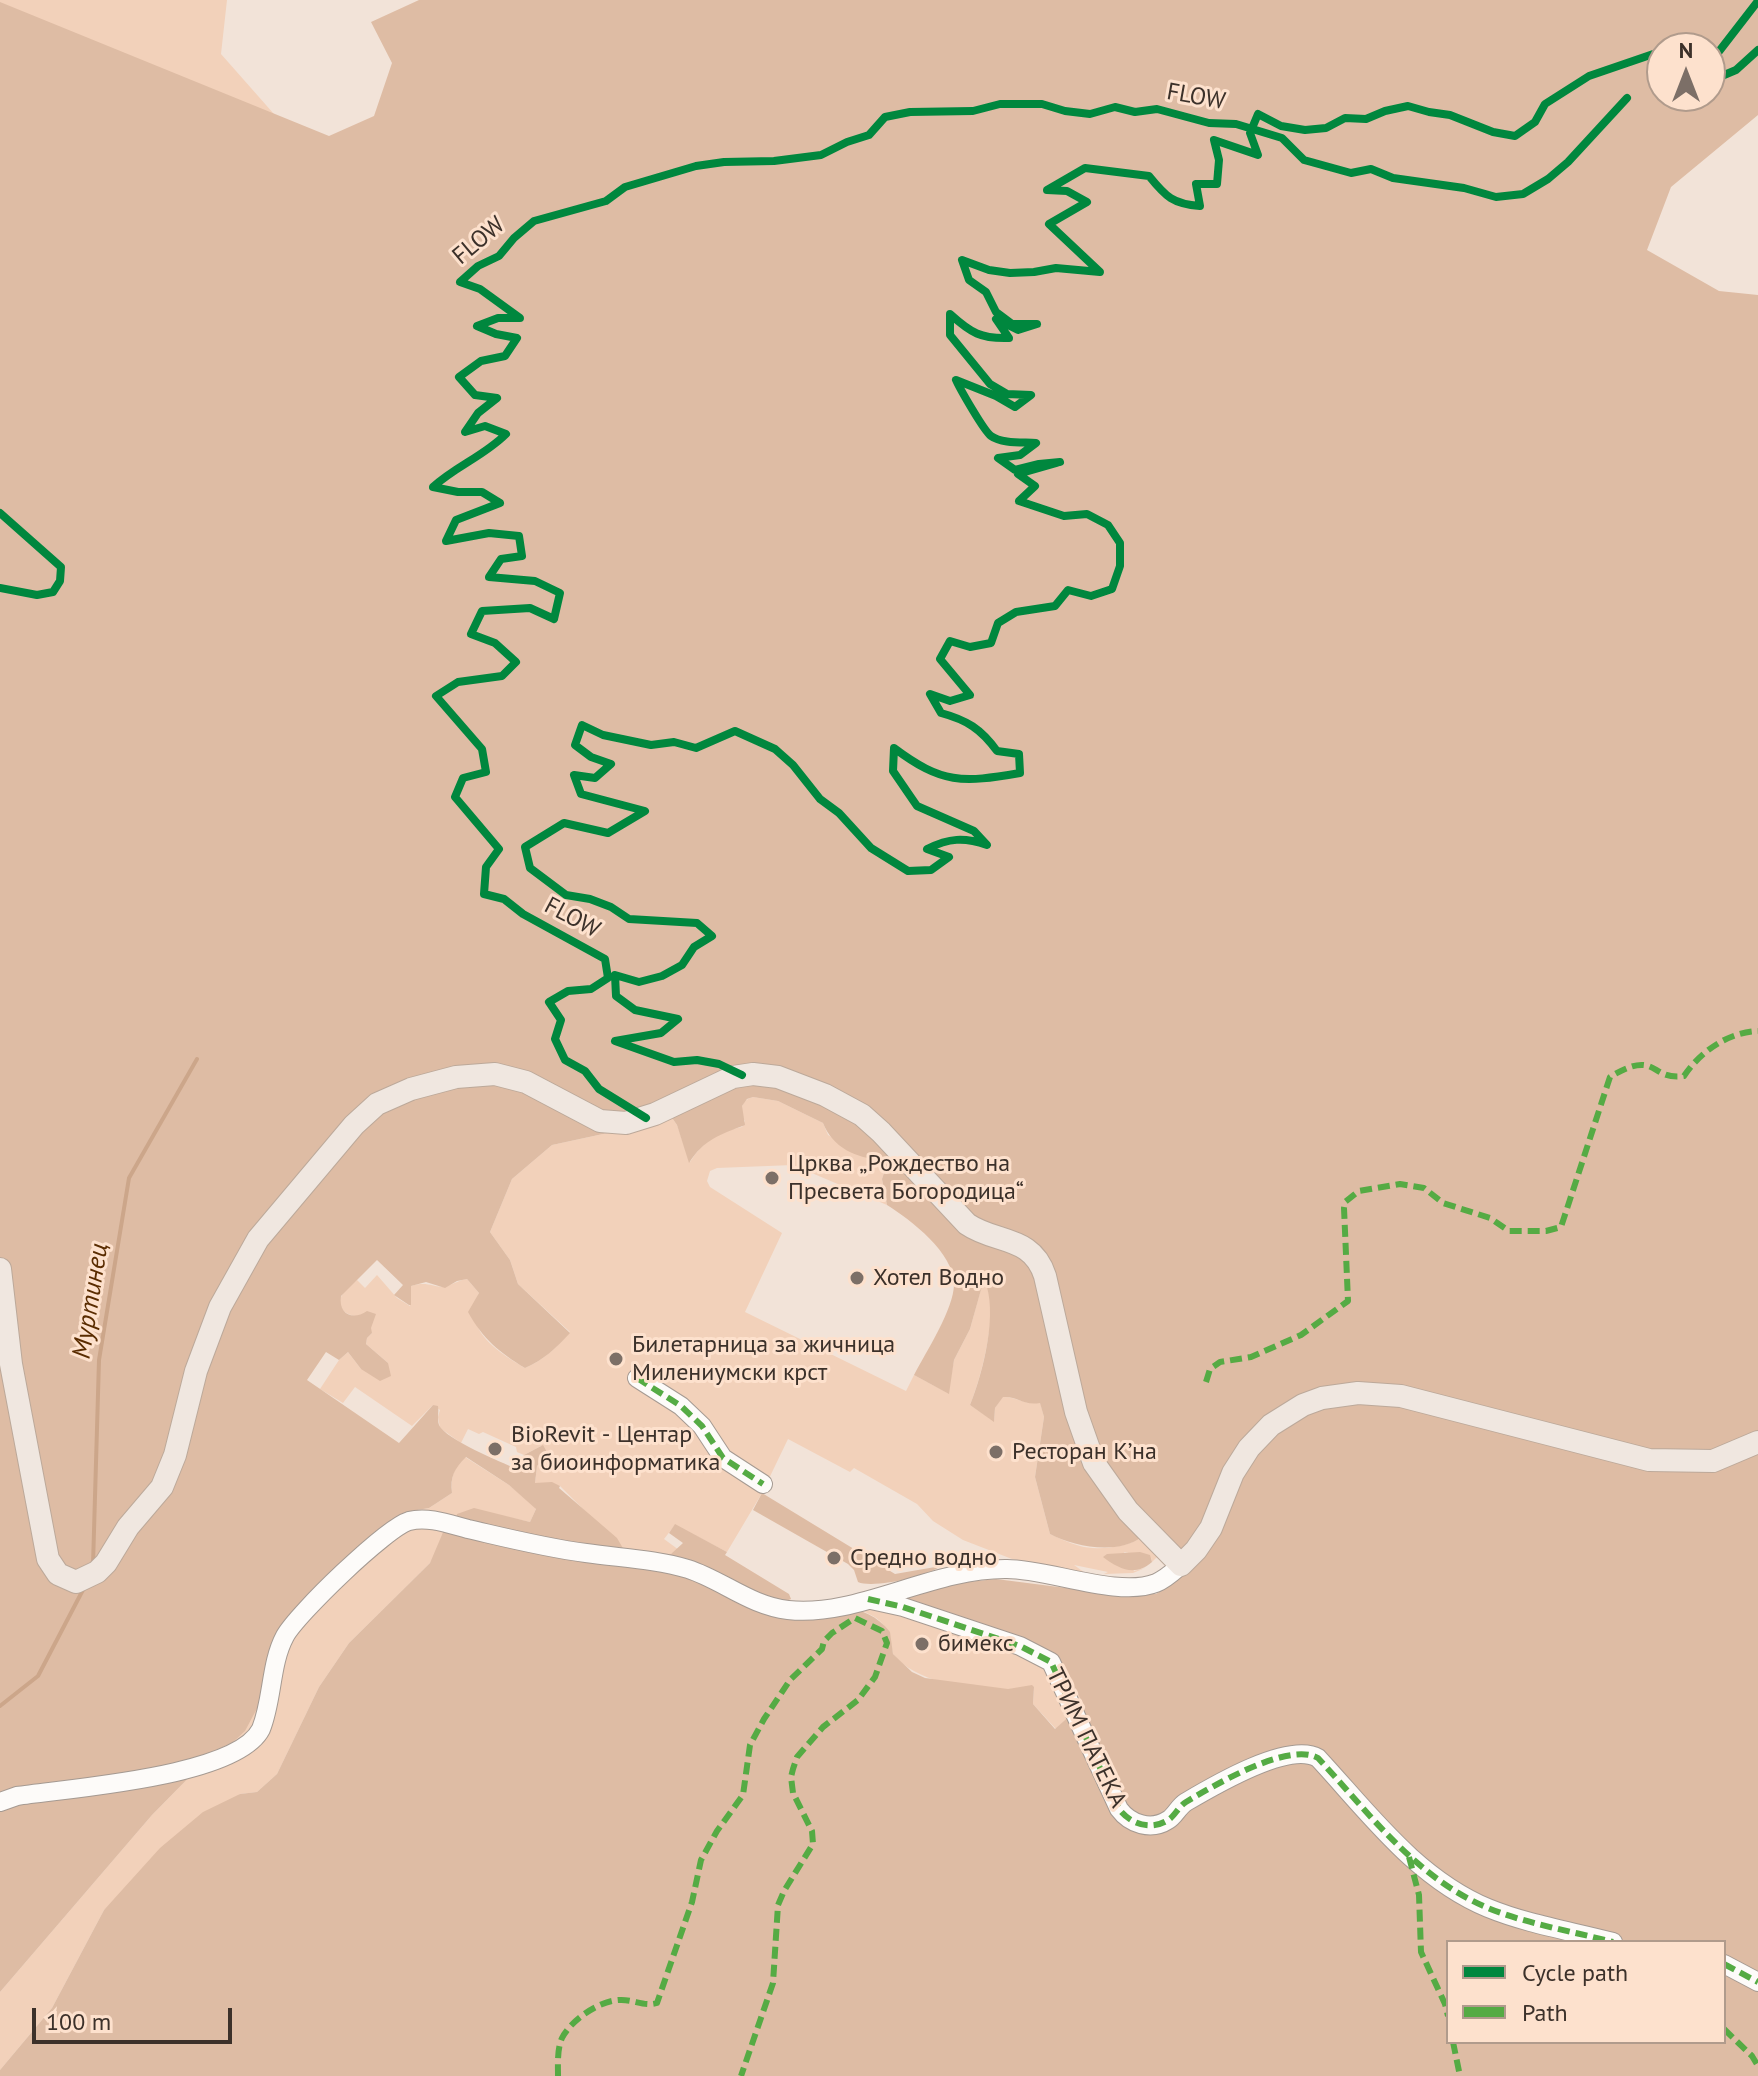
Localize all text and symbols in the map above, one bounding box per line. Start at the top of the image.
north arrow [1646,32,1726,112]
text: N [1679,36,1693,64]
street label: FLOW [1164,78,1228,116]
street label: FLOW [447,211,511,271]
street label: FLOW [539,891,605,945]
place label: Црква „Рождество на Пресвета Богородица“ [788,1150,1024,1206]
marker: Црква „Рождество на Пресвета Богородица“ [763,1169,781,1187]
water label: Муртинец [66,1241,116,1361]
place label: Хотел Водно [873,1264,1004,1292]
marker: Хотел Водно [848,1269,866,1287]
place label: Билетарница за жичница Милениумски крст [632,1331,895,1387]
marker: Билетарница за жичница Милениумски крст [607,1350,625,1368]
place label: BioRevit - Центар за биоинформатика [511,1421,720,1477]
place label: Ресторан К’на [1012,1438,1157,1466]
marker: BioRevit - Центар за биоинформатика [486,1440,504,1458]
marker: Ресторан К’на [987,1443,1005,1461]
place label: Средно водно [850,1544,997,1572]
marker: Средно водно [825,1549,843,1567]
place label: бимекс [938,1630,1014,1658]
marker: бимекс [913,1635,931,1653]
street label: ТРИМ ПАТЕКА [1040,1664,1132,1812]
legend [1446,1940,1726,2044]
text: Cycle path [1522,1957,1628,1988]
scale bar [36,1992,236,2042]
text: Path [1522,1997,1568,2028]
text: 100 m [46,2006,111,2037]

